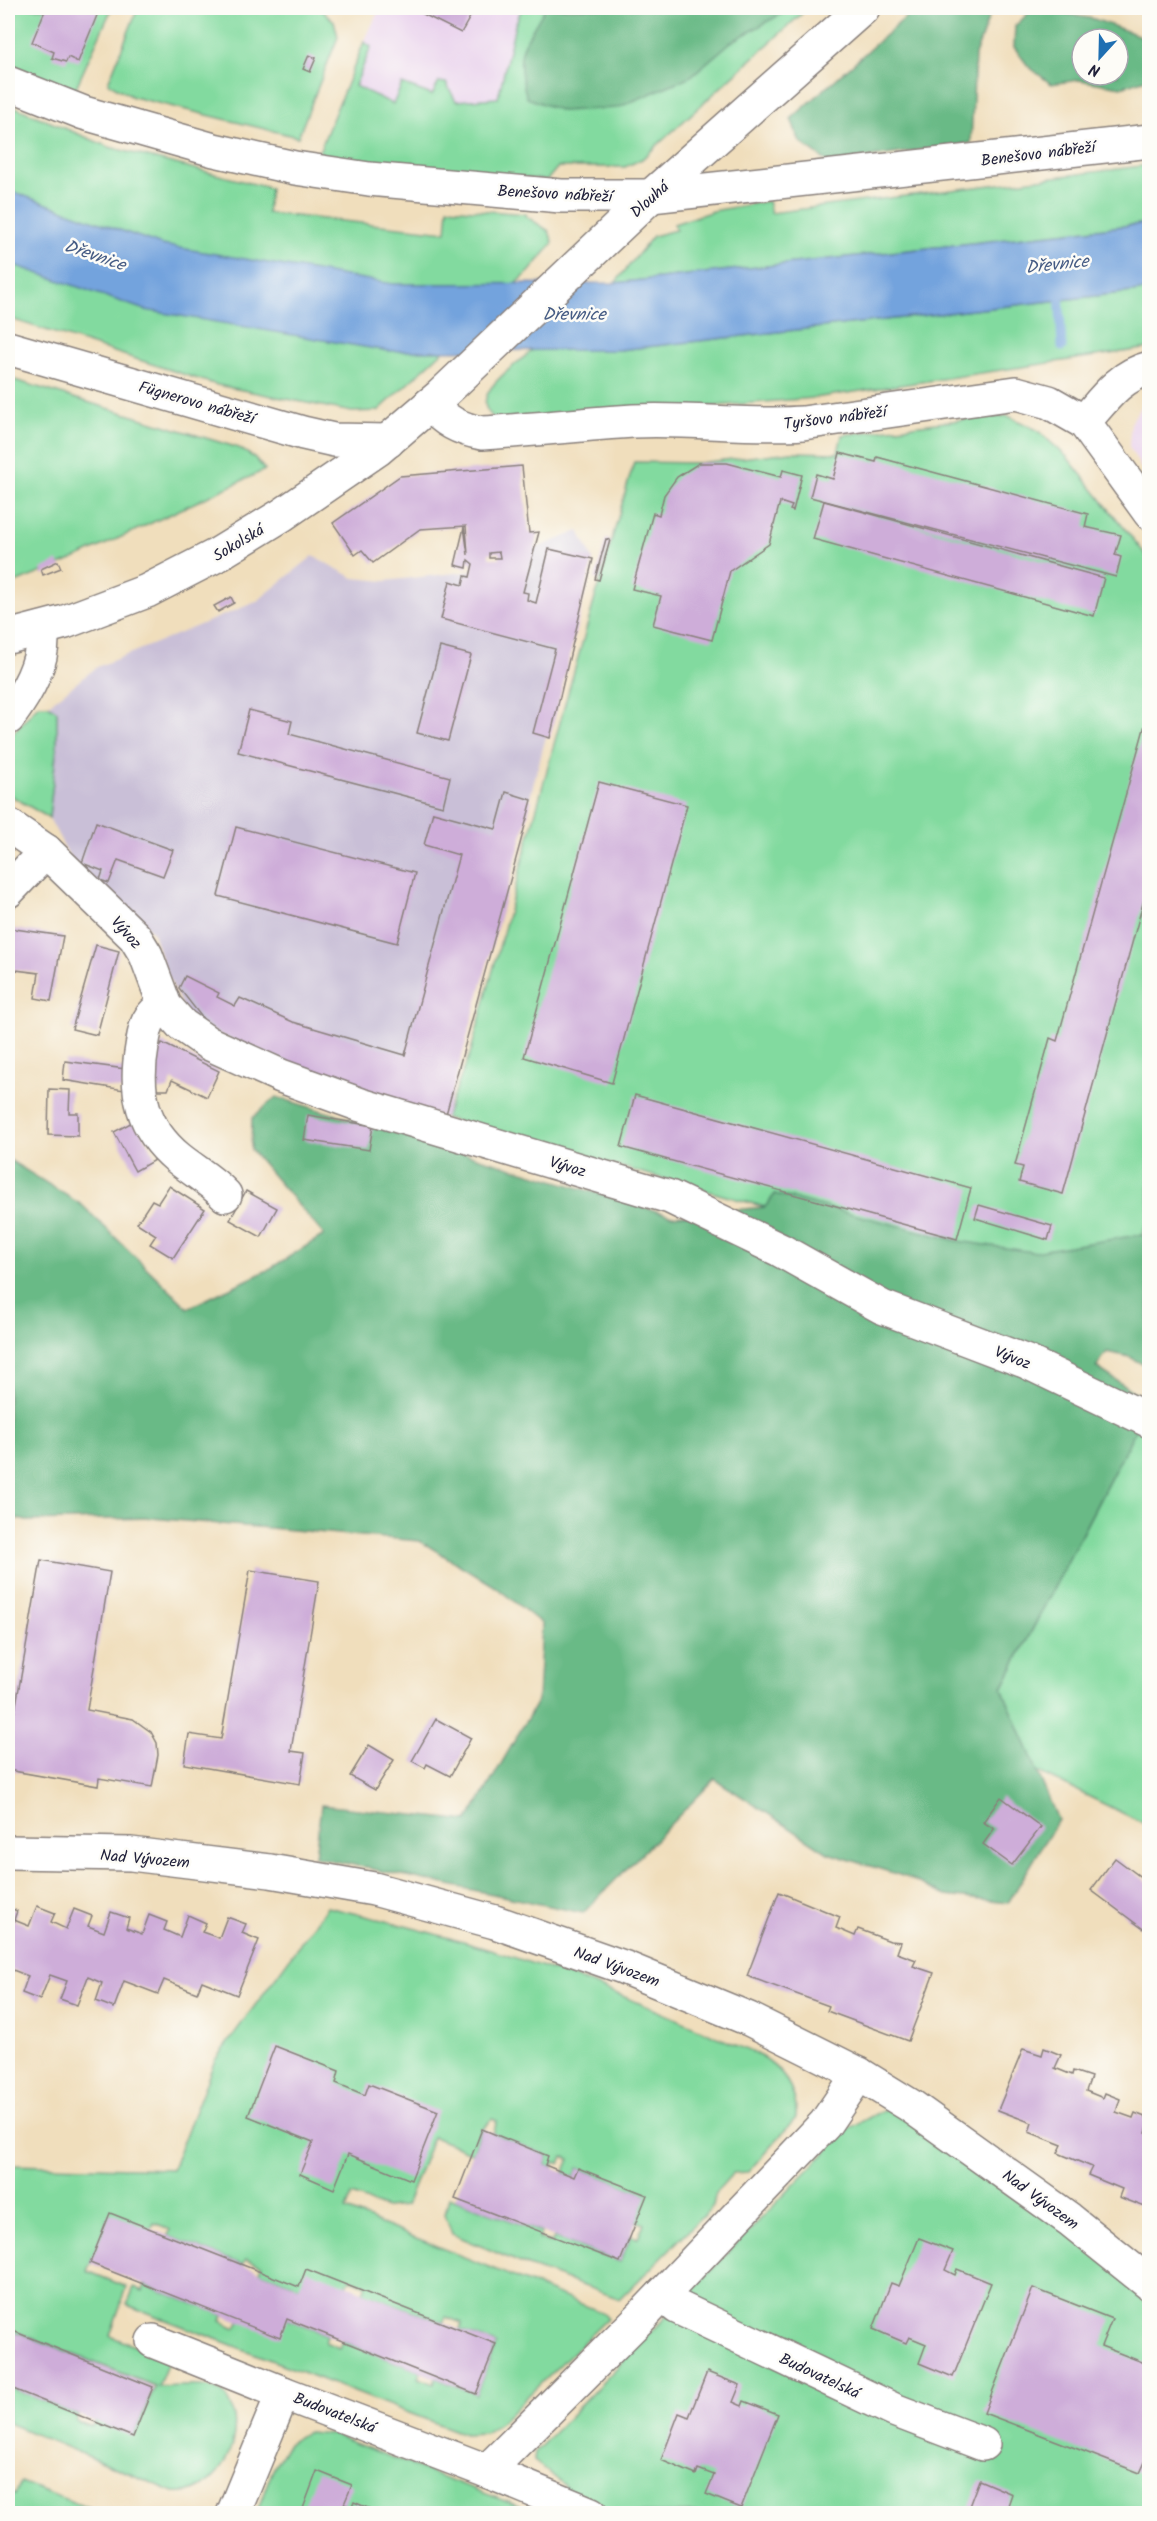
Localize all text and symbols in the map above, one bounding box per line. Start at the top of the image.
north arrow [1070,27,1130,87]
text: N [1086,56,1104,83]
street label: Benešovo nábřeží [980,135,1099,174]
street label: Dlouhá [625,175,676,225]
street label: Benešovo nábřeží [497,179,615,210]
water label: Dřevnice [60,232,131,281]
water label: Dřevnice [1024,248,1092,283]
water label: Dřevnice [542,301,607,330]
street label: Fügnerovo nábřeží [136,375,260,433]
street label: Tyršovo nábřeží [782,400,890,437]
street label: Sokolská [208,517,271,568]
street label: Vývoz [104,911,147,955]
street label: Vývoz [546,1150,589,1185]
street label: Vývoz [991,1340,1034,1377]
street label: Nad Vývozem [99,1843,191,1876]
street label: Nad Vývozem [570,1940,663,1995]
street label: Nad Vývozem [996,2164,1084,2237]
street label: Budovatelská [775,2347,865,2407]
street label: Budovatelská [290,2386,381,2441]

